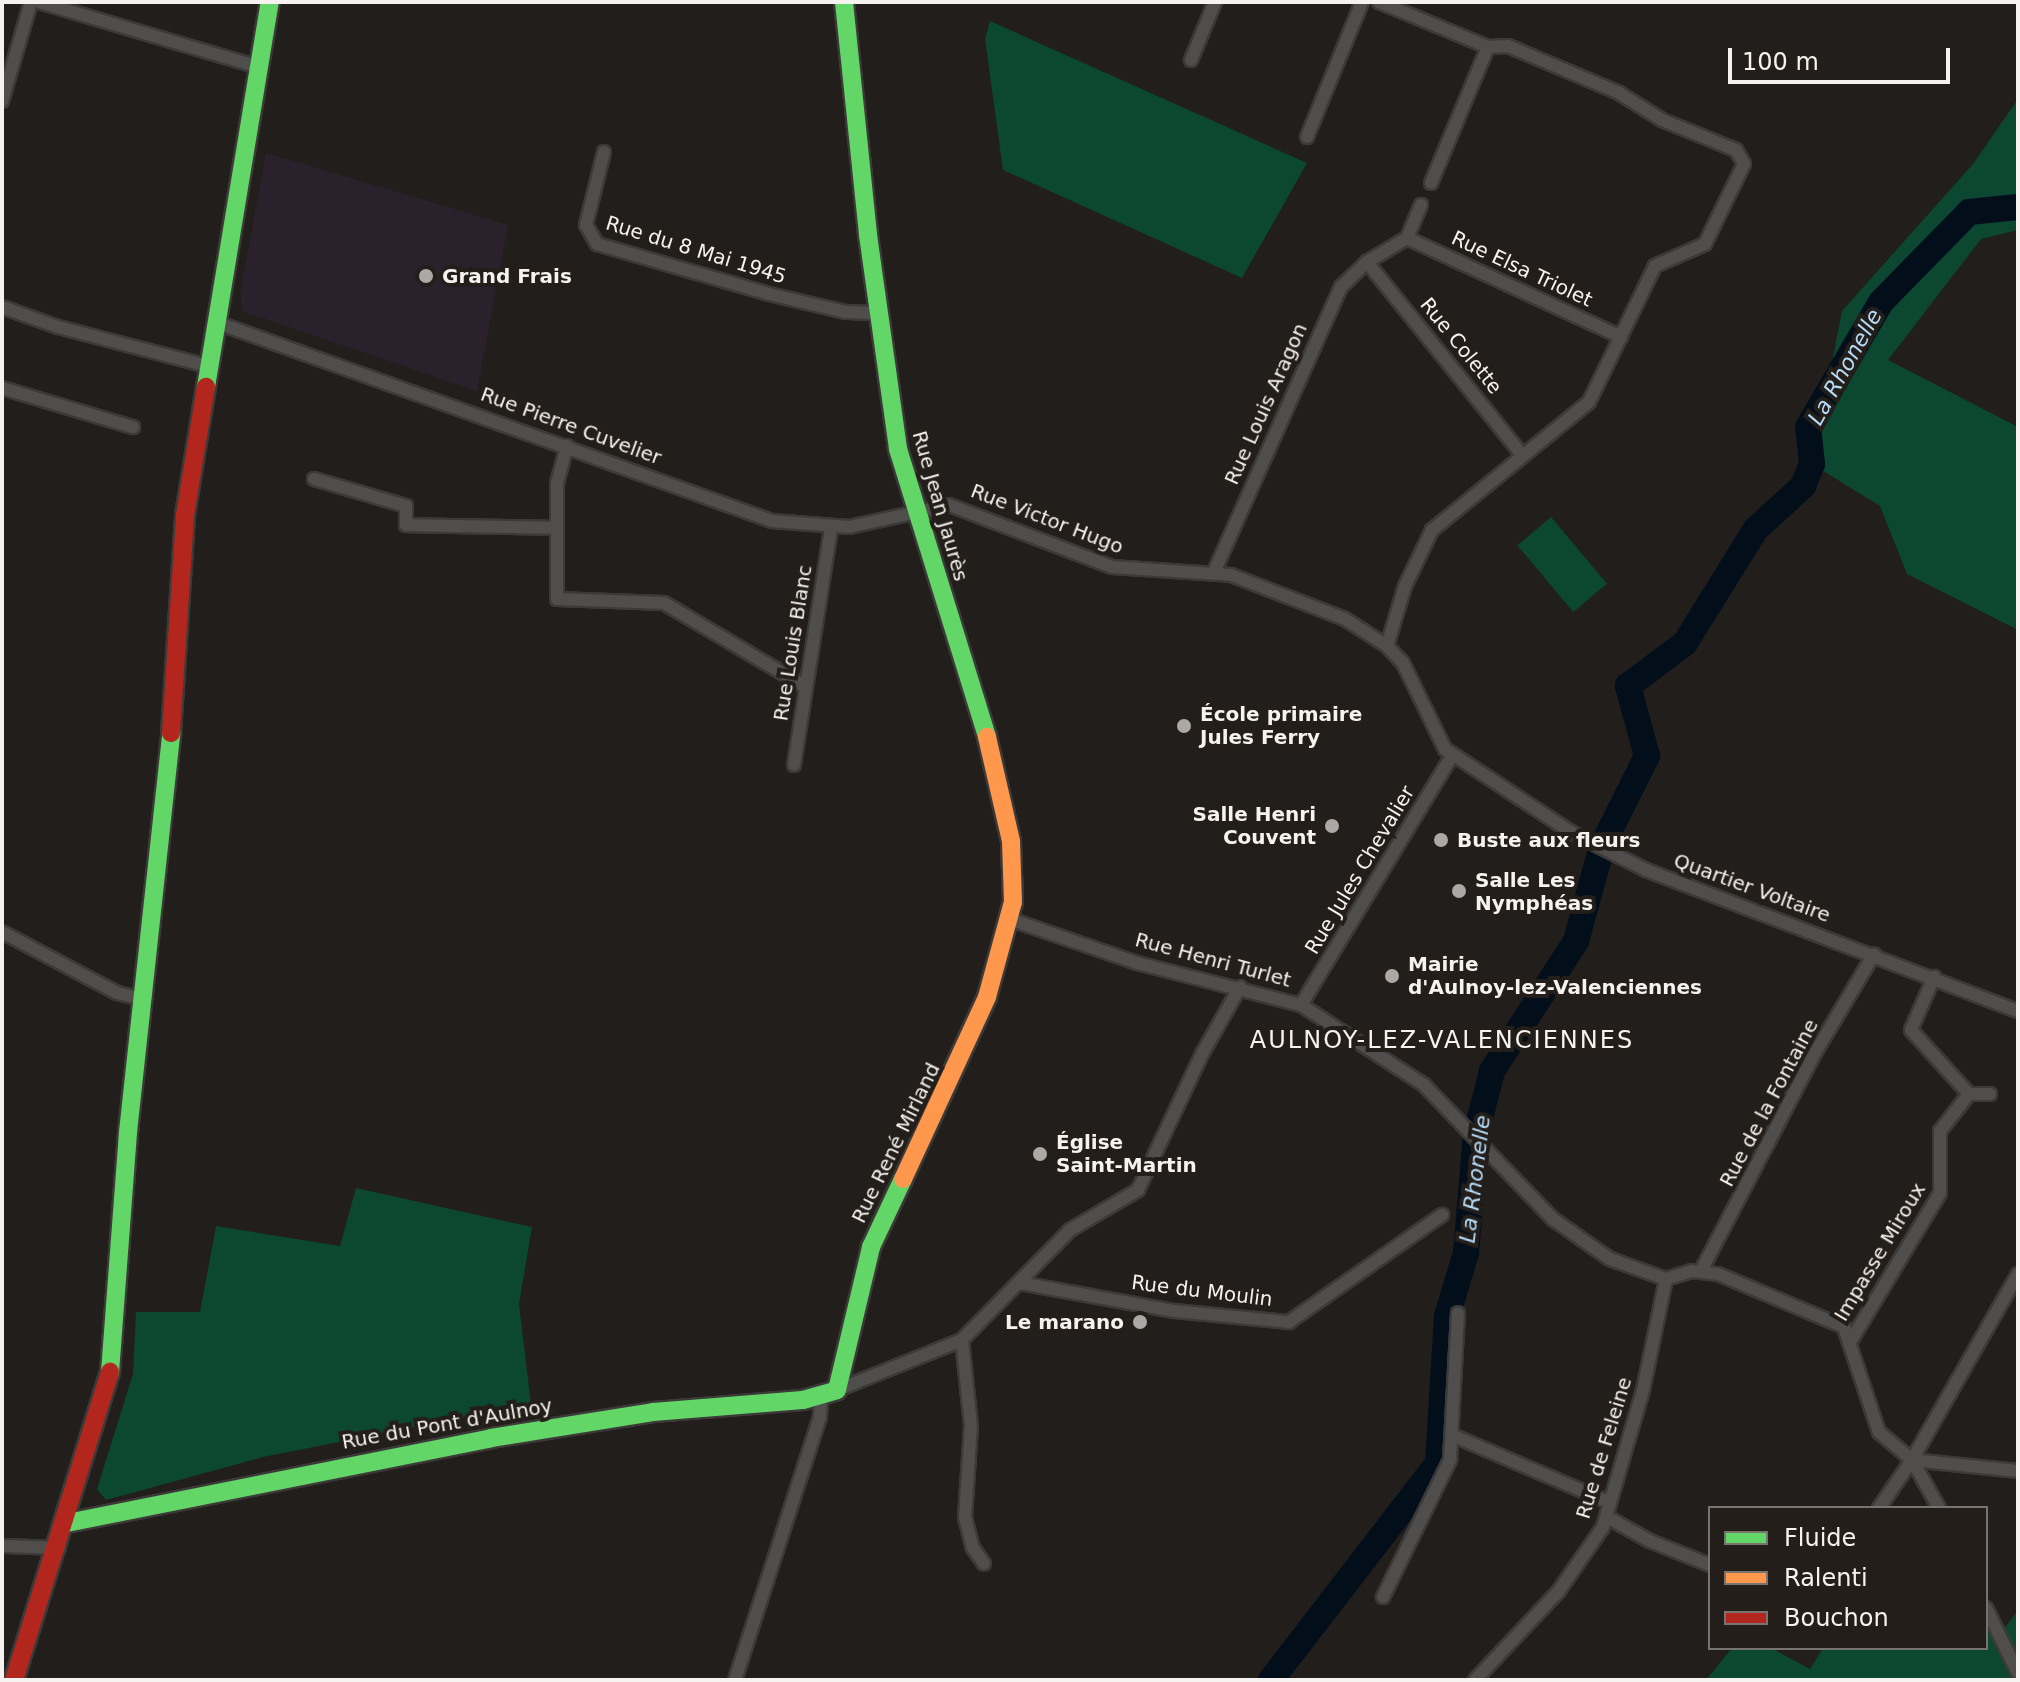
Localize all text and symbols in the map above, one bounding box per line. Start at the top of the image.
scale bar [1732,32,1954,82]
text: 100 m [1742,48,1819,76]
street label: Rue du 8 Mai 1945 [603,211,789,289]
street label: Rue Elsa Triolet [1448,226,1596,312]
place label: Grand Frais [442,264,572,288]
marker: Grand Frais [417,267,435,285]
street label: Rue Colette [1415,293,1507,399]
water label: La Rhonelle [1802,304,1888,430]
street label: Rue Louis Aragon [1220,320,1312,488]
street label: Rue Pierre Cuvelier [477,382,665,470]
street label: Rue Jean Jaurès [907,428,973,584]
street label: Rue Victor Hugo [967,479,1127,559]
street label: Rue Louis Blanc [769,563,817,723]
place label: École primaire Jules Ferry [1200,702,1362,749]
marker: École primaire Jules Ferry [1175,717,1193,735]
street label: Rue Jules Chevalier [1300,781,1420,959]
place label: Salle Henri Couvent [1193,802,1316,849]
marker: Salle Henri Couvent [1323,817,1341,835]
place label: Buste aux fleurs [1457,828,1640,852]
marker: Buste aux fleurs [1432,831,1450,849]
street label: Quartier Voltaire [1670,849,1834,927]
place label: Salle Les Nymphéas [1475,868,1593,915]
marker: Salle Les Nymphéas [1450,882,1468,900]
street label: Rue Henri Turlet [1132,928,1294,992]
place label: Mairie d'Aulnoy-lez-Valenciennes [1408,952,1702,999]
marker: Mairie d'Aulnoy-lez-Valenciennes [1383,967,1401,985]
street label: Rue de la Fontaine [1715,1015,1823,1191]
district label: AULNOY-LEZ-VALENCIENNES [1250,1027,1634,1055]
street label: Rue René Mirland [847,1059,945,1227]
water label: La Rhonelle [1454,1114,1496,1244]
place label: Église Saint-Martin [1056,1130,1197,1177]
marker: Église Saint-Martin [1031,1145,1049,1163]
street label: Impasse Miroux [1829,1178,1931,1326]
street label: Rue du Moulin [1130,1270,1274,1312]
place label: Le marano [1005,1310,1124,1334]
marker: Le marano [1131,1313,1149,1331]
street label: Rue de Feleine [1571,1374,1637,1522]
street label: Rue du Pont d'Aulnoy [340,1394,554,1454]
legend [1708,1506,1988,1650]
text: Fluide [1784,1524,1856,1552]
text: Ralenti [1784,1564,1868,1592]
text: Bouchon [1784,1604,1889,1632]

